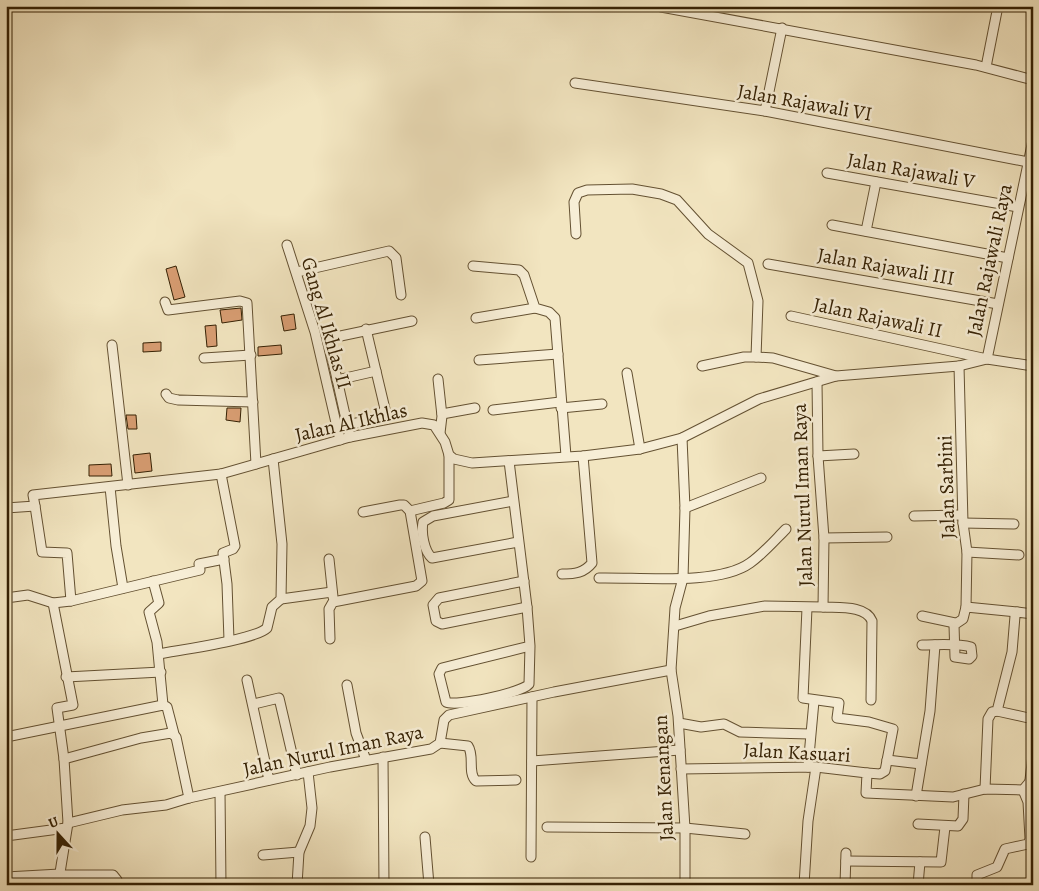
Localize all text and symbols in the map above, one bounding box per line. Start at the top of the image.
street label: Jalan Rajawali VI [735,77,874,128]
street label: Jalan Rajawali V [845,146,978,195]
street label: Jalan Rajawali Raya [960,180,1019,339]
street label: Jalan Rajawali III [815,241,957,292]
street label: Gang Al Ikhlas II [295,254,358,392]
street label: Jalan Rajawali II [811,291,945,344]
street label: Jalan Al Ikhlas [292,396,410,449]
street label: Jalan Nurul Iman Raya [786,402,819,587]
street label: Jalan Sarbini [931,435,962,539]
street label: Jalan Kenangan [647,714,680,842]
street label: Jalan Nurul Iman Raya [241,718,426,783]
street label: Jalan Kasuari [743,736,851,769]
north arrow [32,808,82,858]
text: U [46,812,61,833]

